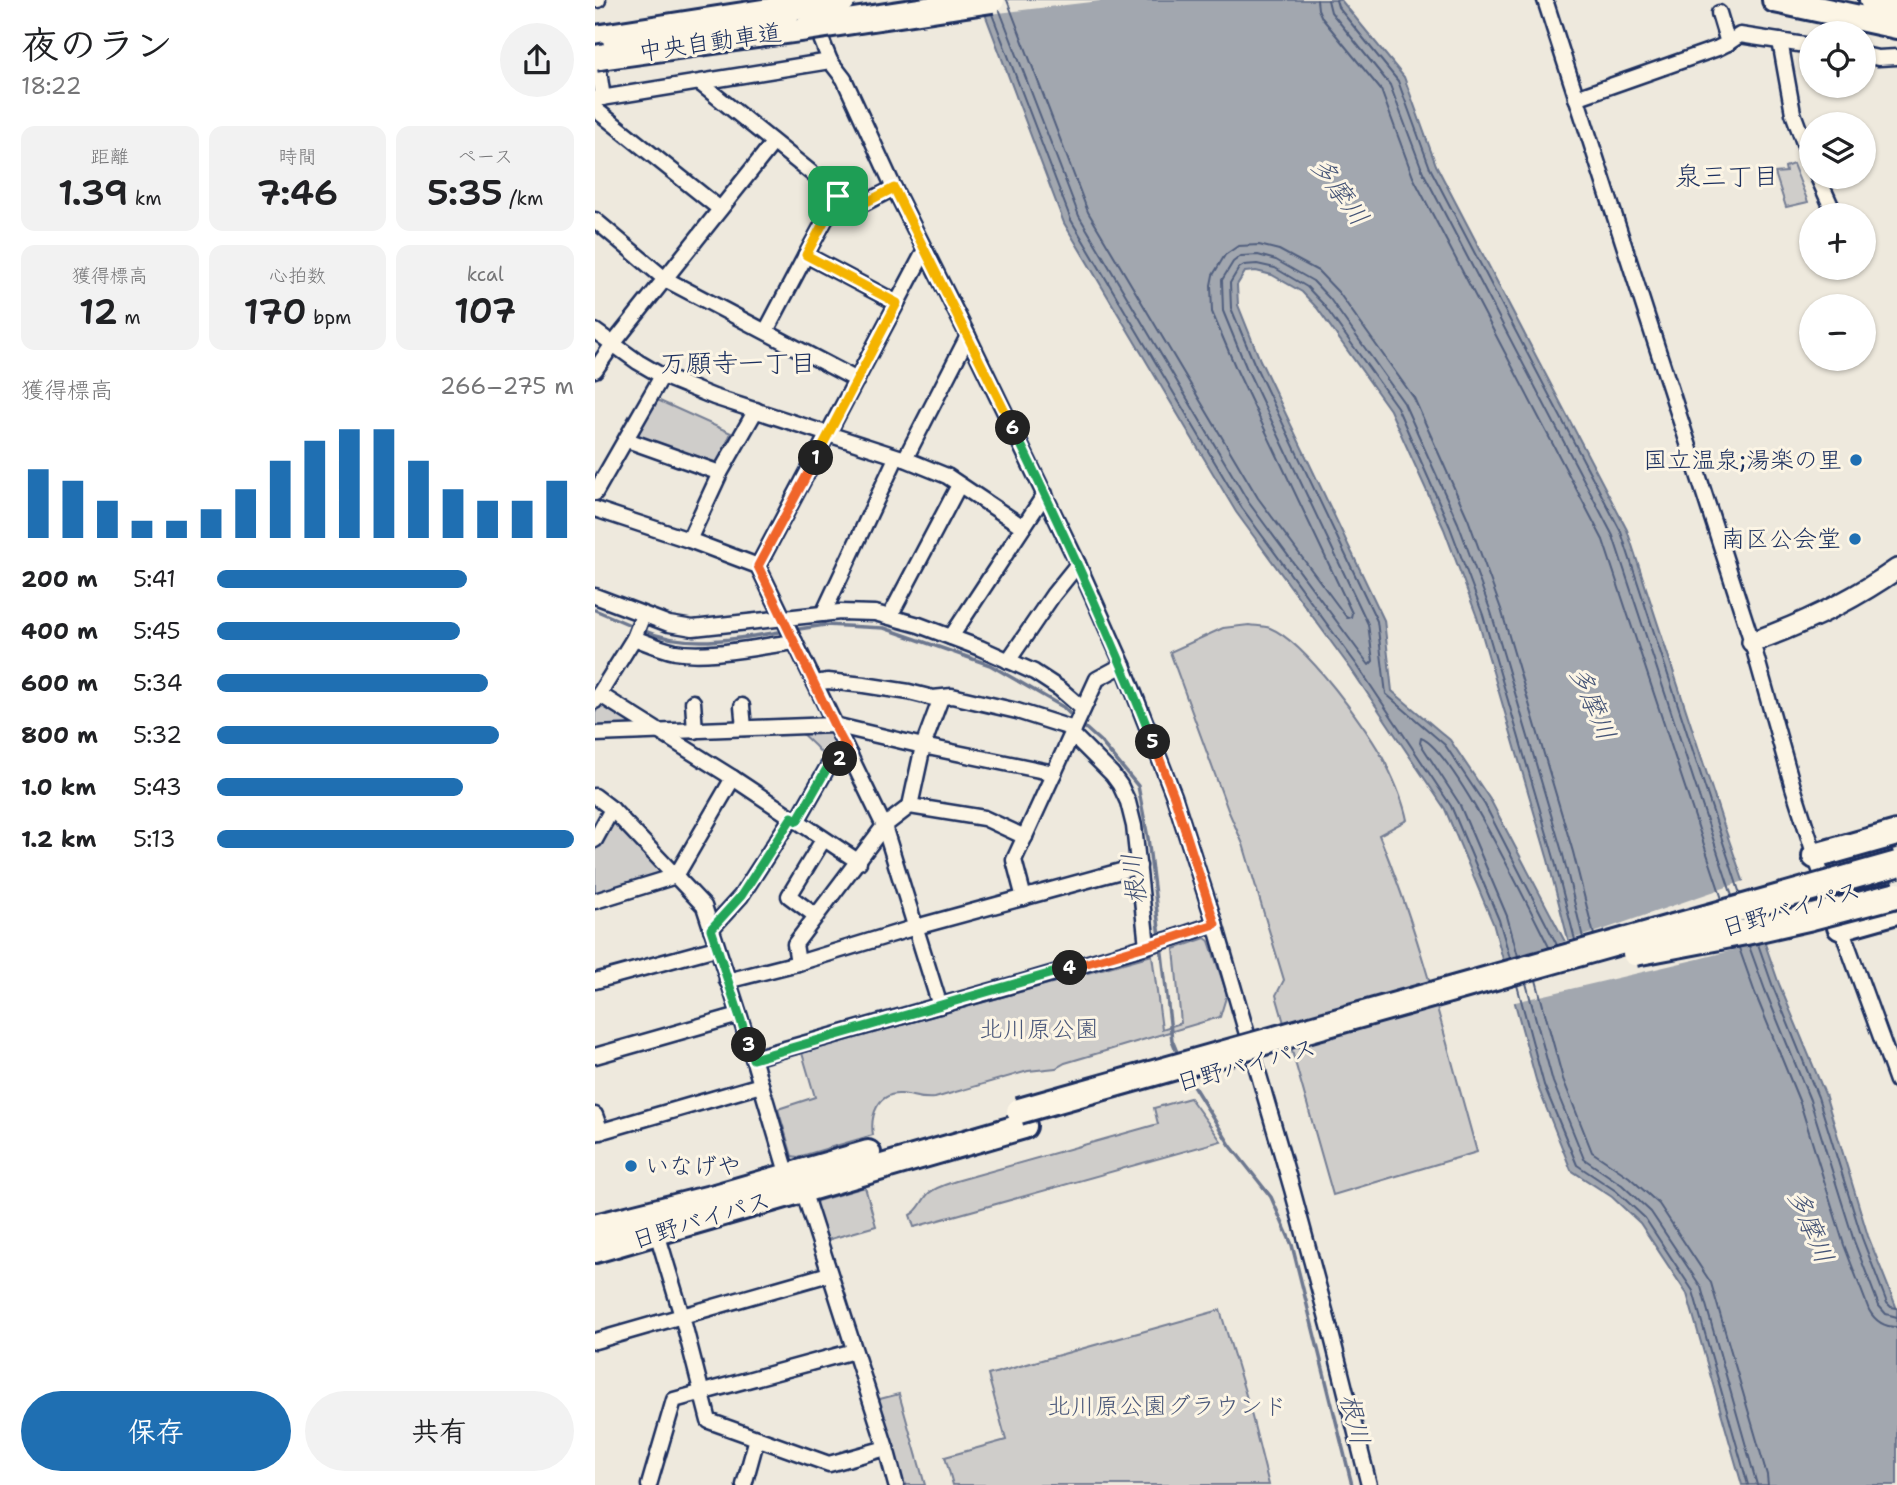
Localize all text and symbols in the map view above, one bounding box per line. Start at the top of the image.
street label: 中央自動車道 [636,16,784,68]
text: 夜のラン [21,19,173,70]
map controls [1799,21,1876,371]
button: locate [1799,21,1876,98]
button: share [500,23,574,97]
text: 18:22 [21,71,82,101]
button: layers [1799,112,1876,189]
text: 距離 [91,144,129,169]
text: 時間 [278,144,317,169]
text: ペース [457,144,513,169]
water label: 多摩川 [1303,149,1377,233]
district label: 泉三丁目 [1675,158,1779,193]
pin [808,166,868,226]
text: 1.39 [58,169,128,216]
text: 7:46 [257,169,338,216]
text: 5:35 [427,169,503,216]
icon: arrive [819,177,857,215]
text: km [128,186,162,211]
text: /km [503,186,543,211]
button: + [1799,203,1876,280]
text: kcal [467,262,504,287]
text: 獲得標高 [72,263,148,288]
text: 心拍数 [269,263,326,288]
text: 107 [454,287,516,334]
text: 12 [79,288,118,335]
text: 170 [244,288,307,335]
button: − [1799,294,1876,371]
text: m [118,305,141,330]
text: bpm [307,305,351,330]
district label: 万願寺一丁目 [660,345,816,380]
text: 266–275 m [440,371,574,401]
text: 獲得標高 [21,375,113,405]
pin: 6 [995,410,1031,446]
text: 6 [1006,415,1019,440]
pin: 1 [799,440,833,476]
place label: 国立温泉;湯楽の里 [1643,444,1842,476]
text: 1 [811,445,820,470]
marker: 国立温泉;湯楽の里 [1848,452,1864,468]
place label: 南区公会堂 [1721,523,1841,555]
marker: 南区公会堂 [1847,531,1863,547]
text: 200 m [21,564,98,594]
text: 5:41 [133,564,176,594]
text: 400 m [21,616,98,646]
text: 5:45 [133,616,181,646]
water label: 多摩川 [1562,660,1625,746]
text: 600 m [21,668,98,698]
text: 5:34 [133,668,183,698]
text: 800 m [21,720,98,750]
text: 5:32 [133,720,182,750]
pin: 5 [1135,724,1171,760]
text: 5 [1147,729,1158,754]
pin: 2 [823,742,857,776]
text: 2 [833,746,846,771]
text: 1.0 km [21,772,96,802]
text: 5:43 [133,772,182,802]
text: 1.2 km [21,824,97,854]
text: 5:13 [133,824,176,854]
water label: 根川 [1113,851,1154,907]
street label: 日野バイパス [1718,874,1864,944]
pin: 4 [1053,950,1087,986]
text: 4 [1063,955,1076,980]
park label: 北川原公園 [979,1013,1099,1045]
pin: 3 [731,1028,767,1062]
street label: 日野バイパス [1173,1031,1319,1099]
text: 3 [742,1032,755,1057]
place label: いなげや [645,1150,741,1182]
marker: いなげや [623,1158,639,1174]
water label: 多摩川 [1780,1183,1843,1269]
street label: 日野バイパス [628,1184,774,1256]
water label: 根川 [1332,1389,1379,1448]
park label: 北川原公園グラウンド [1047,1390,1287,1422]
button: 保存 [21,1391,291,1471]
button: 共有 [305,1391,574,1471]

